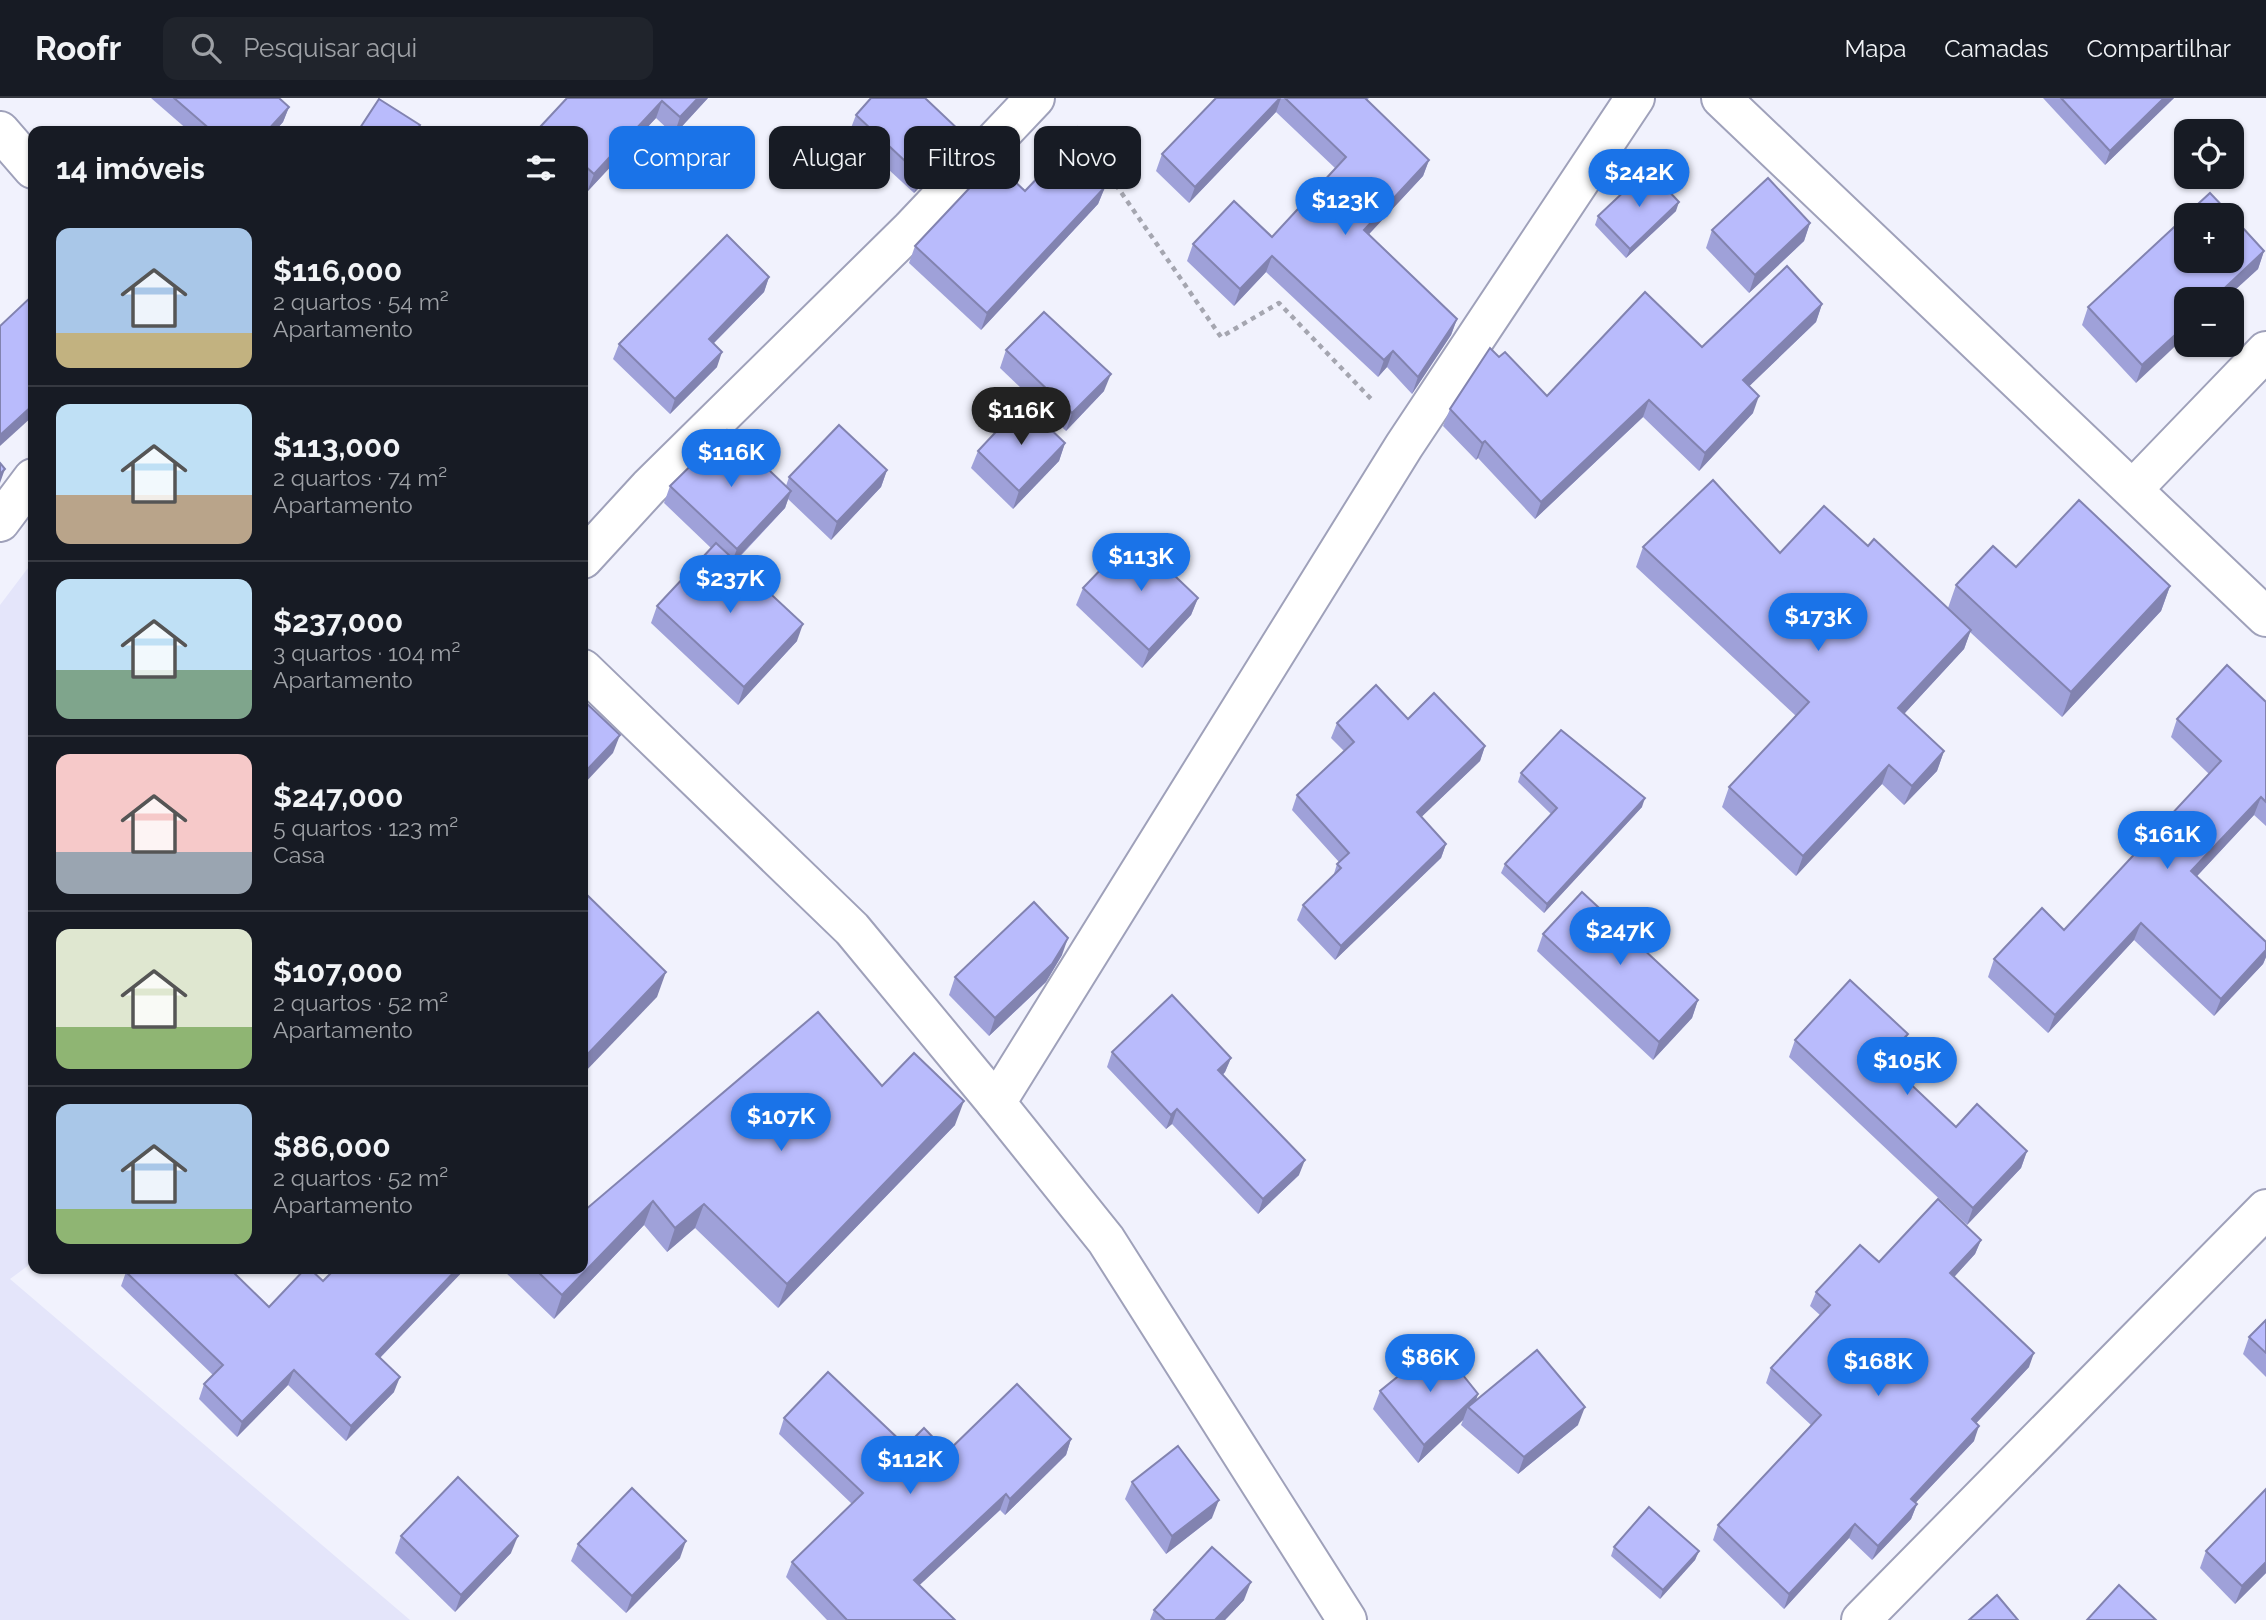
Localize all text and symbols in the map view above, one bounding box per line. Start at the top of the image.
search box [163,17,653,80]
text: Roofr [35,29,121,68]
icon: search [187,29,225,67]
text: Pesquisar aqui [243,33,417,63]
text: Mapa [1844,34,1906,63]
text: Camadas [1944,34,2049,63]
text: Compartilhar [2087,34,2231,63]
map controls [2174,119,2244,357]
button: locate [2174,119,2244,189]
chip: Comprar [609,126,755,189]
chip: Alugar [769,126,890,189]
chip: Filtros [904,126,1020,189]
chip: Novo [1034,126,1141,189]
icon: filters [522,149,560,187]
pin: $242K [1590,150,1688,209]
text: 14 imóveis [56,151,205,186]
text: $242K [1604,158,1674,185]
pin: $123K [1296,178,1394,237]
text: $123K [1311,186,1379,213]
button: + [2174,203,2244,273]
text: $116,000 [273,253,402,288]
icon: home [112,256,196,340]
button: − [2174,287,2244,357]
text: 2 quartos · 54 m² [273,288,449,315]
text: Apartamento [273,315,413,342]
pin: $116K [972,388,1070,447]
text: $116K [988,396,1054,423]
text: $113,000 [273,429,401,464]
pin: $116K [682,430,780,489]
icon: home [112,432,196,516]
text: $116K [698,438,764,465]
text: 2 quartos · 74 m² [273,464,447,491]
text: Apartamento [273,491,413,518]
pin: $113K [1092,533,1190,593]
text: $113K [1108,542,1174,569]
pin: $237K [681,556,779,615]
text: $237K [696,564,764,591]
pin: $173K [1769,594,1867,653]
text: $173K [1784,602,1852,629]
text: $237,000 [273,604,403,639]
icon: home [112,607,196,691]
text: 3 quartos · 104 m² [273,639,460,666]
text: Apartamento [273,666,413,693]
text: $247,000 [273,779,403,814]
icon: home [112,782,196,866]
pin: $161K [2118,812,2216,871]
text: 5 quartos · 123 m² [273,814,458,841]
text: $161K [2134,820,2200,847]
text: Casa [273,841,325,868]
pin: $247K [1571,908,1669,967]
text: $247K [1586,916,1654,943]
text: $107,000 [273,954,403,989]
icon: home [112,957,196,1041]
text: 2 quartos · 52 m² [273,989,448,1016]
text: Apartamento [273,1016,413,1043]
pin: $105K [1858,1038,1956,1097]
text: $105K [1873,1046,1941,1073]
pin: $107K [732,1094,830,1153]
text: $107K [747,1102,815,1129]
text: $86,000 [273,1129,391,1164]
icon: home [112,1132,196,1216]
text: 2 quartos · 52 m² [273,1164,448,1191]
text: Apartamento [273,1191,413,1218]
pin: $86K [1389,1334,1471,1394]
pin: $168K [1829,1338,1927,1398]
text: $86K [1401,1343,1459,1370]
text: $168K [1843,1347,1913,1374]
pin: $112K [861,1436,959,1496]
text: $112K [877,1445,943,1472]

